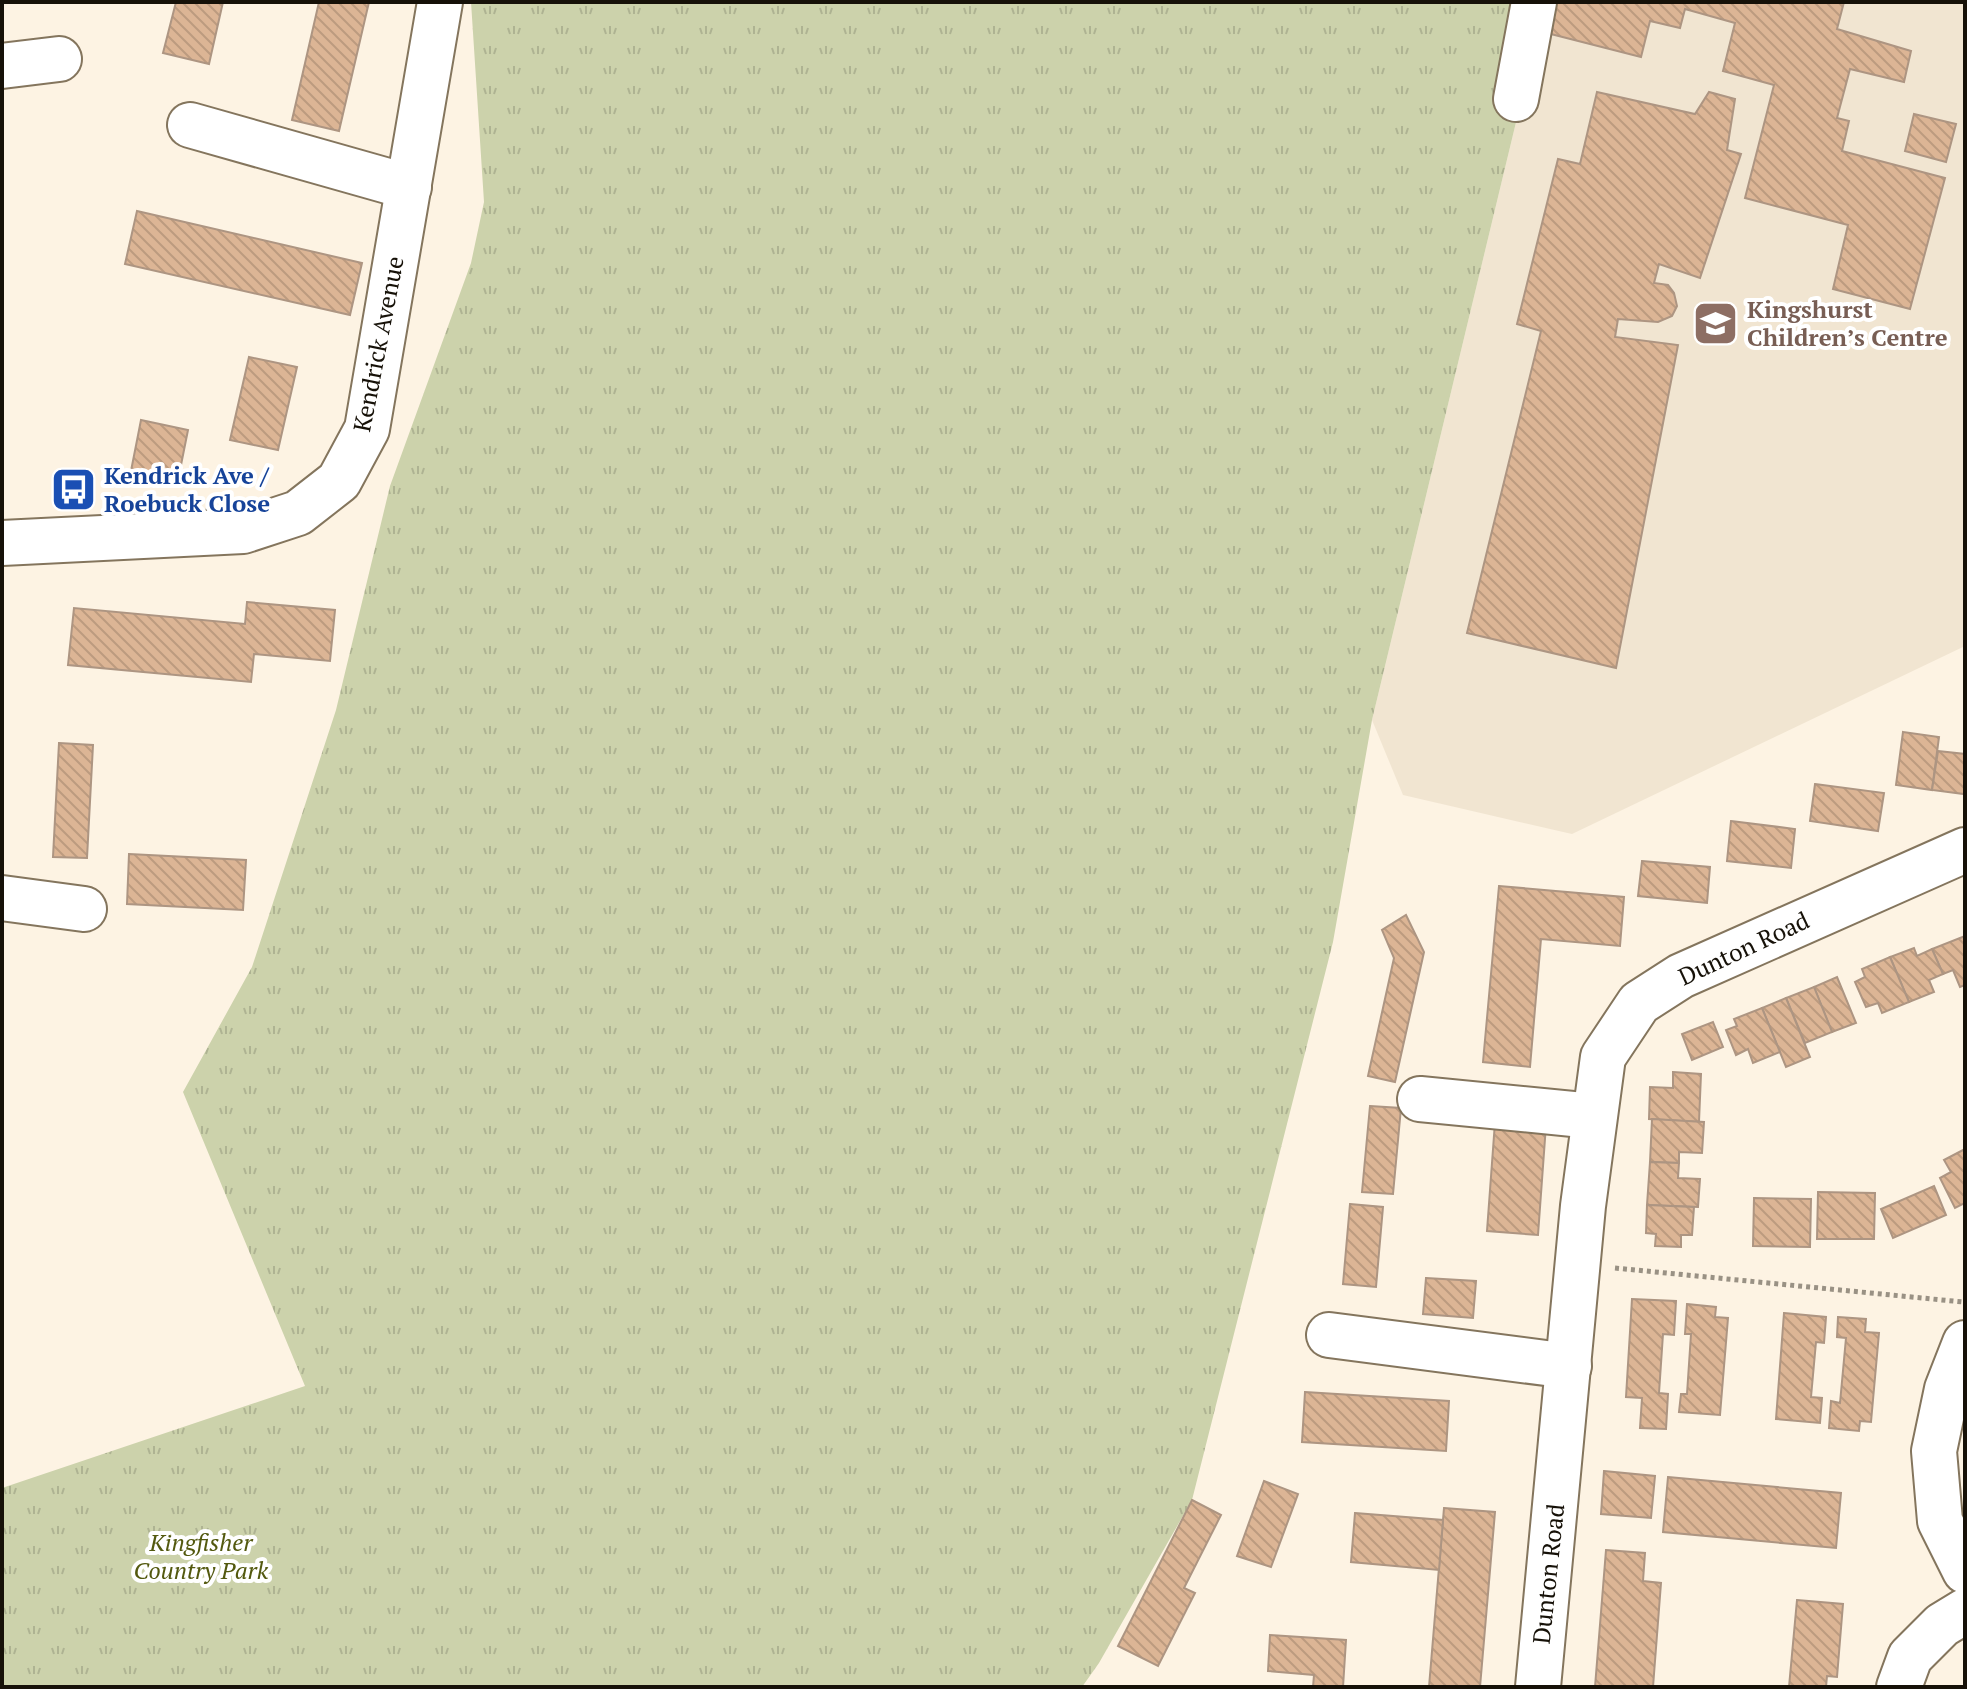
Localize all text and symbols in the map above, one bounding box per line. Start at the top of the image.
street label: Kendrick Avenue [345,253,411,434]
place label: Kingshurst Children’s Centre [1747,293,1948,353]
school or university icon: Kingshurst Children’s Centre [1692,300,1740,348]
place label: Kendrick Ave / Roebuck Close [104,459,270,519]
bus stop icon: Kendrick Ave / Roebuck Close [49,466,97,514]
street label: Dunton Road [1673,904,1814,992]
street label: Dunton Road [1525,1502,1571,1646]
park label: Kingfisher Country Park [134,1526,269,1586]

